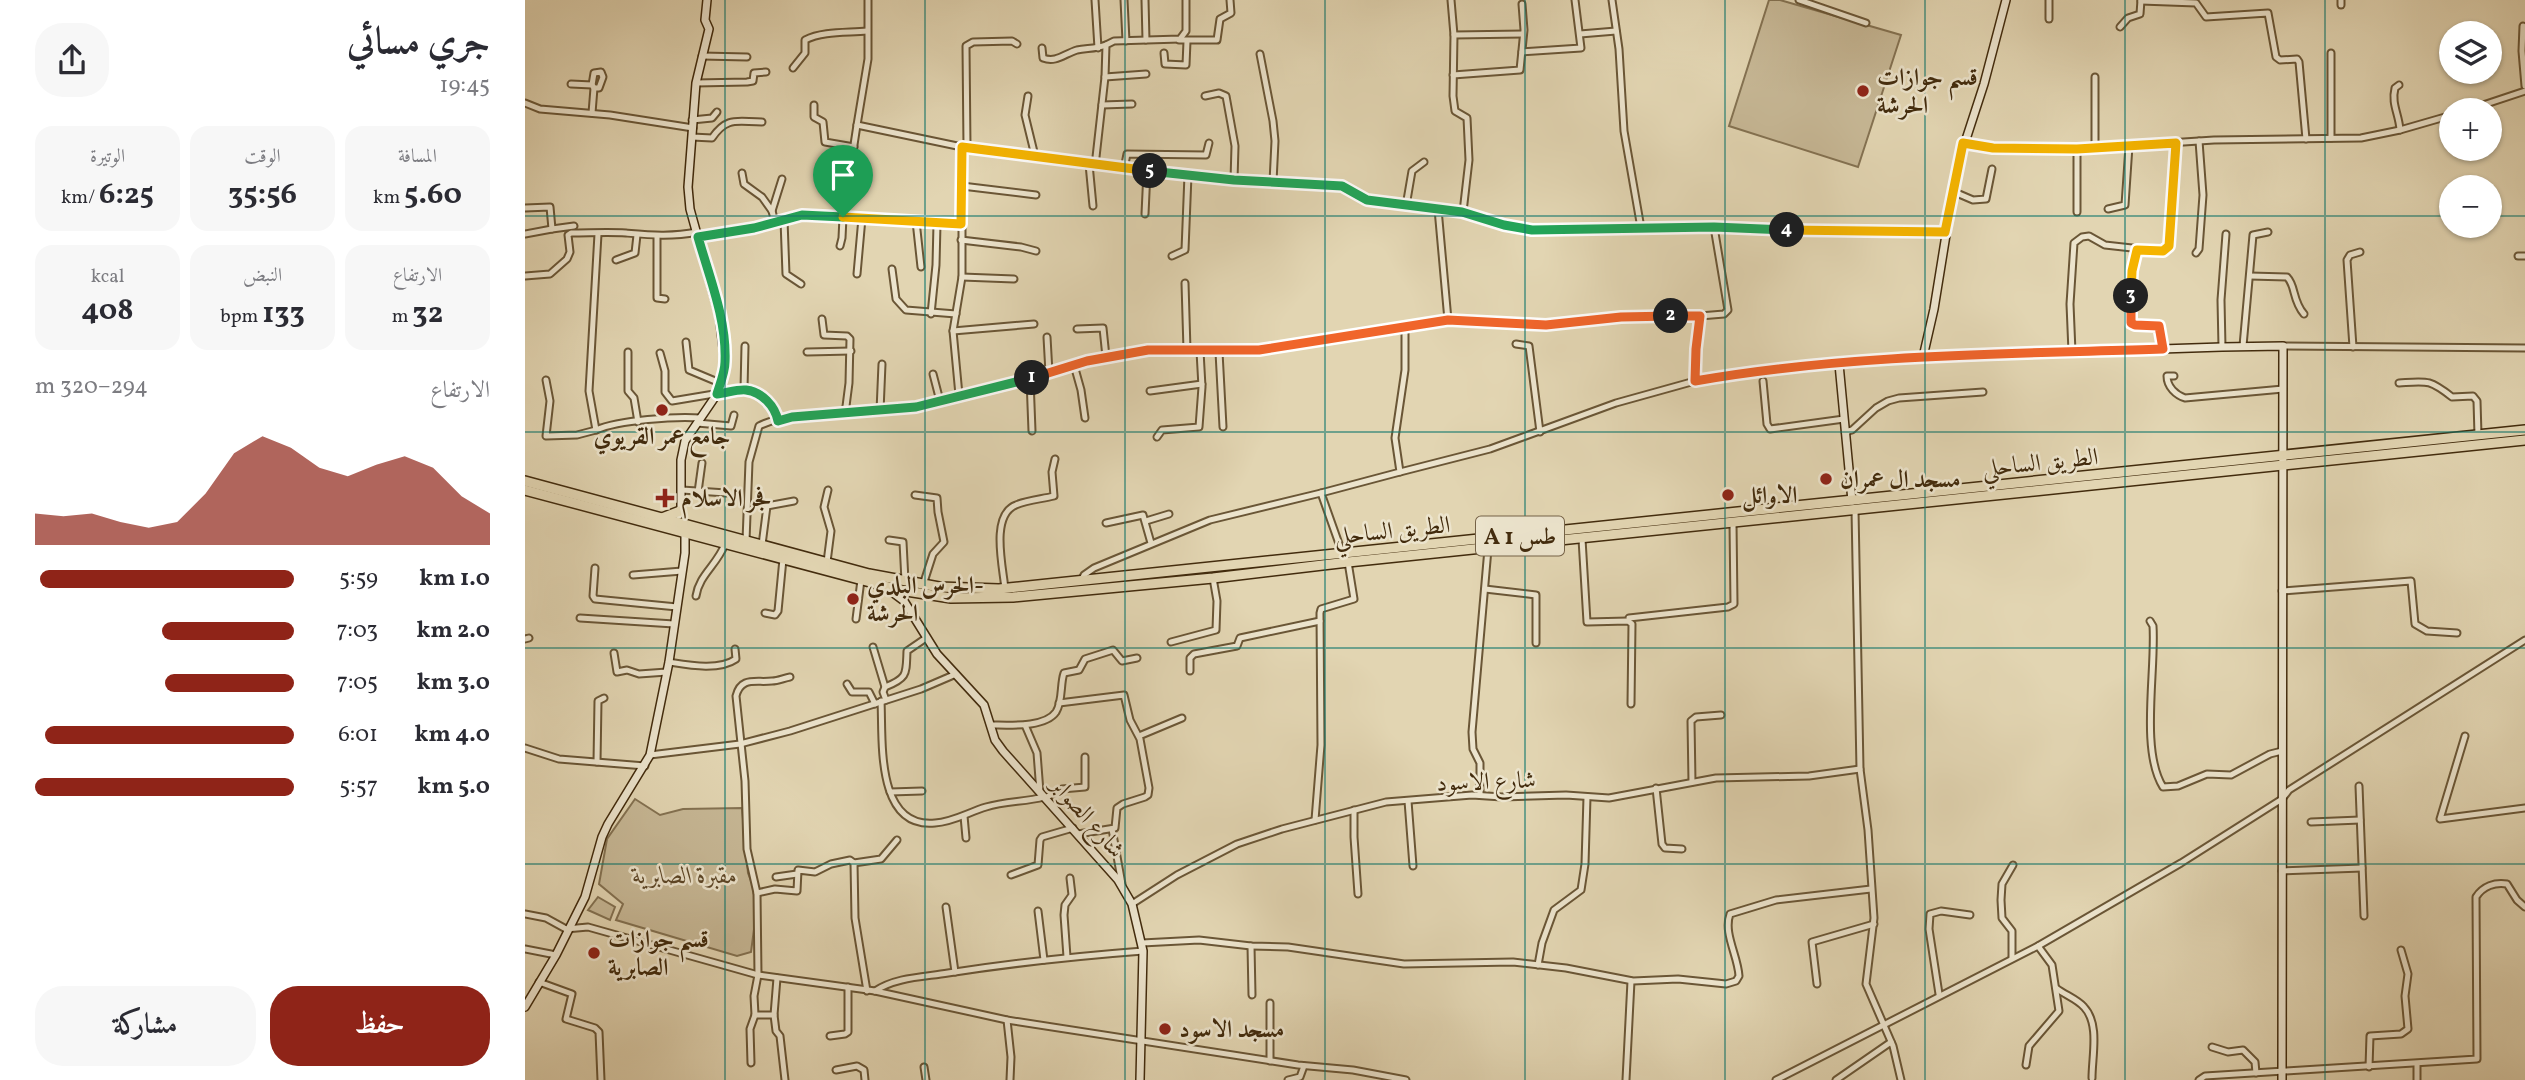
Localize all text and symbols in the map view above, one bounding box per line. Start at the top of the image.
text: جري مسائي [347,17,490,70]
map controls [2439,21,2502,238]
button: layers [2439,21,2502,84]
button: share [35,23,109,97]
place label: قسم جوازات الحرشة [1877,62,1978,124]
text: 19:45 [440,70,490,102]
marker: قسم جوازات الحرشة [1855,83,1871,99]
button: + [2439,98,2502,161]
text: الوتيرة [90,144,125,170]
text: الوقت [244,144,281,170]
text: المسافة [398,144,437,170]
pin [813,145,873,217]
pin: 5 [1133,154,1167,188]
icon: arrive [824,156,862,194]
text: 5 [1145,157,1154,183]
text: 6:25 [99,174,154,216]
text: 35:56 [228,174,297,216]
text: 5.60 [404,174,462,216]
button: − [2439,175,2502,238]
text: /km [61,185,99,211]
text: km [373,185,404,211]
pin: 4 [1769,212,1805,247]
text: 4 [1781,216,1792,242]
text: النبض [243,263,282,289]
text: الارتفاع [393,263,442,289]
text: kcal [91,264,124,290]
pin: 3 [2113,278,2149,314]
text: 3 [2126,282,2135,308]
text: 408 [81,290,134,332]
text: 133 [262,293,305,335]
text: 32 [412,293,443,335]
pin: 2 [1653,298,1689,334]
text: 2 [1666,302,1675,328]
text: bpm [220,304,262,330]
text: m [392,304,412,330]
pin: 1 [1015,360,1049,396]
text: 1 [1028,364,1035,390]
text: 294–320 m [35,371,148,403]
text: الارتفاع [430,375,490,407]
marker: جامع عمر القريوي [654,402,670,418]
place label: جامع عمر القريوي [594,421,730,458]
street label: الطريق الساحلي [1980,441,2100,491]
place label: مسجد ال عمران [1840,464,1960,498]
marker: مسجد ال عمران [1818,471,1834,487]
place label: الاوائل [1742,480,1797,514]
place label: فجر الاسلام [681,483,771,519]
marker: الاوائل [1720,487,1736,503]
marker: فجر الاسلام [655,488,675,508]
street label: الطريق الساحلي [1332,509,1452,559]
road number: A 1 طس [1476,516,1564,556]
text: 5:59 [339,563,378,595]
text: 1.0 km [419,563,490,595]
place label: الحرس البلدي- الحرشة [867,570,984,632]
marker: الحرس البلدي- الحرشة [845,591,861,607]
text: 7:03 [336,615,378,647]
text: 2.0 km [417,615,490,647]
text: 7:05 [337,667,378,699]
text: 3.0 km [417,667,490,699]
text: 6:01 [338,719,378,751]
text: 4.0 km [415,719,490,751]
street label: شارع الاسود [1436,764,1537,803]
street label: شارع الصوابر [1039,768,1131,867]
text: 5:57 [339,771,378,803]
text: 5.0 km [417,771,490,803]
park label: مقبرة الصابرية [631,860,737,894]
place label: قسم جوازات الصابرية [608,924,709,986]
marker: قسم جوازات الصابرية [586,945,602,961]
button: مشاركة [35,986,256,1066]
button: حفظ [270,986,490,1066]
place label: مسجد الاسود [1179,1014,1284,1048]
marker: مسجد الاسود [1157,1021,1173,1037]

